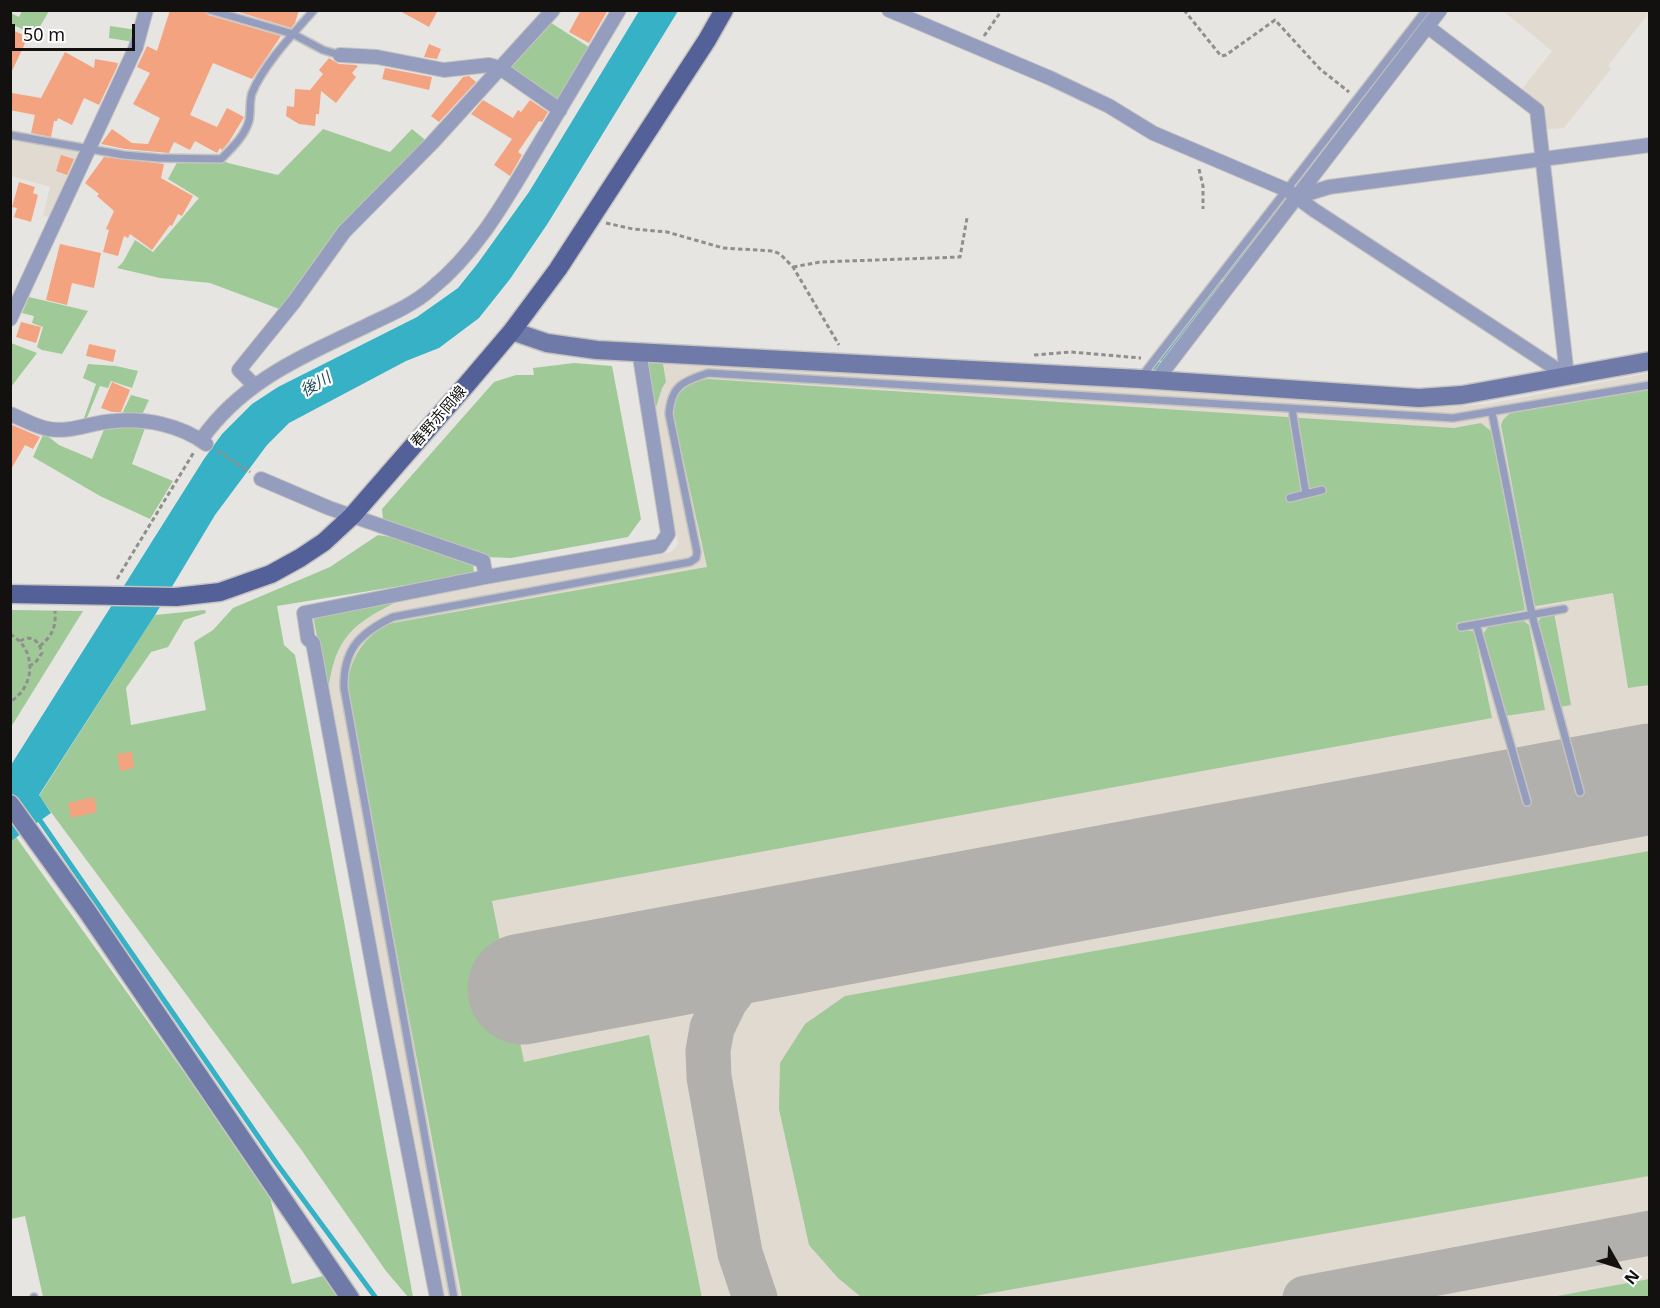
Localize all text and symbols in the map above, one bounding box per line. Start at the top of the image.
scale bar [15,12,138,50]
text: 50 m [23,22,65,46]
water label: 後川 [297,369,335,401]
street label: 春野赤岡線 [408,383,470,451]
north arrow [1588,1236,1648,1296]
text: N [1619,1265,1645,1289]

